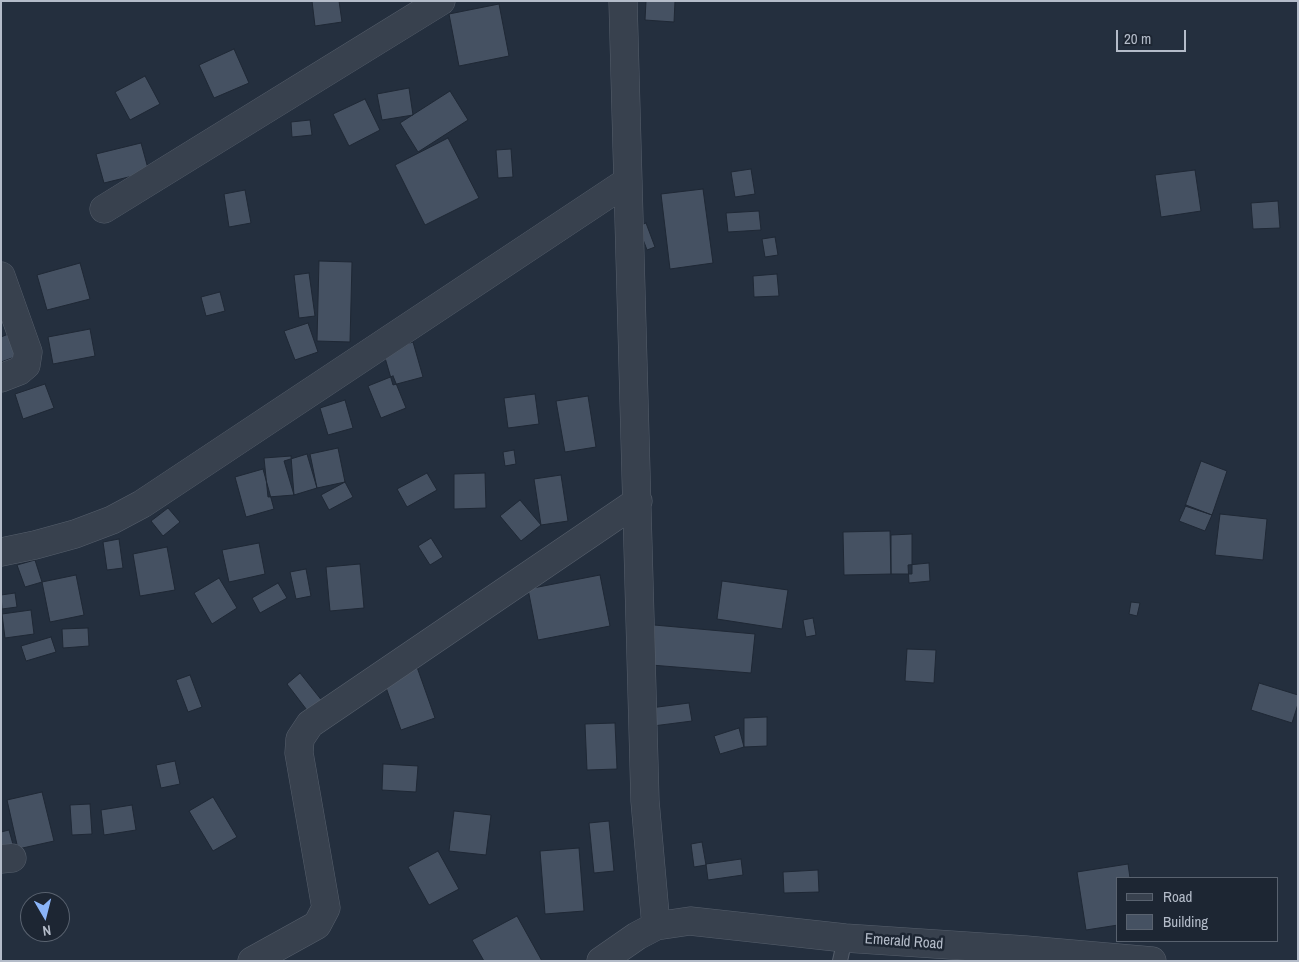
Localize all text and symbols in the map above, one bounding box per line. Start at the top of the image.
scale bar [1119,20,1189,52]
text: 20 m [1124,28,1151,49]
legend [1116,877,1279,942]
text: Road [1163,886,1192,907]
north arrow [20,892,70,942]
text: Building [1163,911,1208,932]
text: N [42,921,52,940]
street label: Emerald Road [864,930,944,954]

